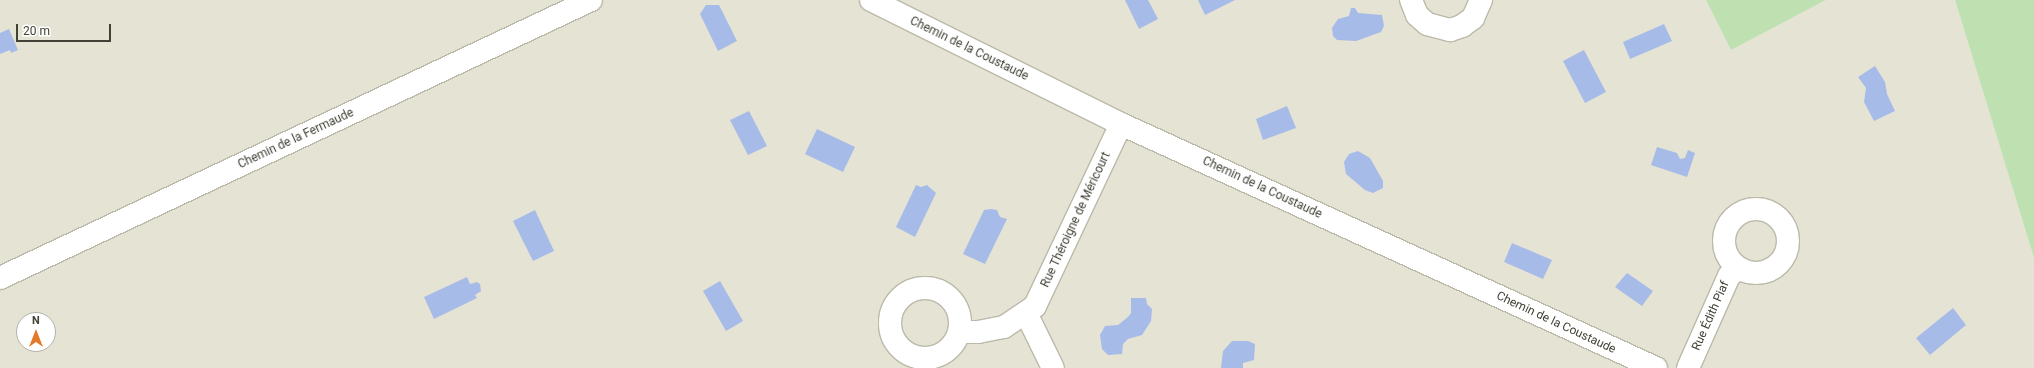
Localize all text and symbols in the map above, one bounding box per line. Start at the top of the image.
street label: Chemin de la Coustaude [907,14,1031,84]
scale bar [18,16,113,42]
text: 20 m [23,24,50,38]
street label: Chemin de la Fermaude [236,106,356,172]
street label: Rue Théroigne de Méricourt [1038,150,1114,290]
street label: Chemin de la Coustaude [1200,154,1324,222]
street label: Rue Édith Piaf [1689,279,1733,353]
street label: Chemin de la Coustaude [1494,289,1618,357]
north arrow [16,312,56,352]
text: N [32,314,40,327]

